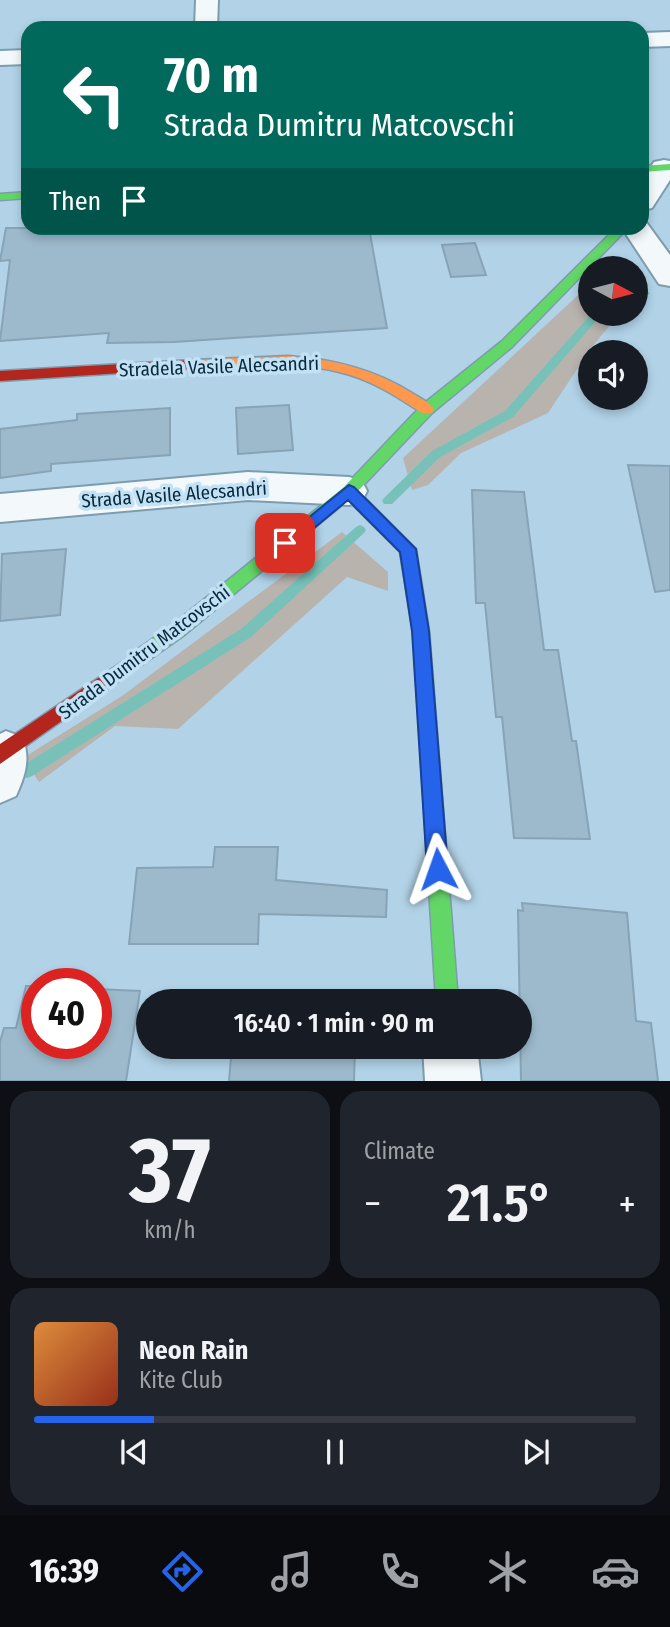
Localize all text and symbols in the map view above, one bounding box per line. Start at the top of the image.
text: 70 m [164,46,259,105]
icon: left [49,49,140,140]
text: Strada Dumitru Matcovschi [164,106,515,144]
icon: arrive [115,182,153,220]
text: Then [49,186,101,217]
north arrow [578,256,648,326]
map controls [578,256,648,410]
button: sound [578,340,648,410]
street label: Stradela Vasile Alecsandri [118,352,320,381]
street label: Strada Vasile Alecsandri [80,477,268,512]
pin [255,513,315,573]
icon: arrive [266,524,304,562]
street label: Strada Dumitru Matcovschi [54,581,234,724]
position arrow [401,832,475,906]
speed limit sign: 40 [21,968,112,1059]
text: 16:40 · 1 min · 90 m [234,1008,434,1039]
text: 37 [129,1116,211,1225]
text: Climate [364,1137,435,1165]
text: 21.5° [447,1172,553,1235]
text: − [364,1181,381,1227]
text: + [619,1181,636,1227]
text: km/h [144,1216,196,1244]
text: Neon Rain [139,1335,248,1366]
text: Kite Club [139,1366,223,1394]
icon: previous [115,1433,153,1471]
icon: pause [316,1433,354,1471]
icon: next [517,1433,555,1471]
icon: directions [158,1547,207,1596]
icon: music [267,1547,316,1596]
icon: phone [375,1547,424,1596]
icon: climate [483,1547,532,1596]
icon: car [591,1547,640,1596]
text: 16:39 [30,1552,99,1590]

